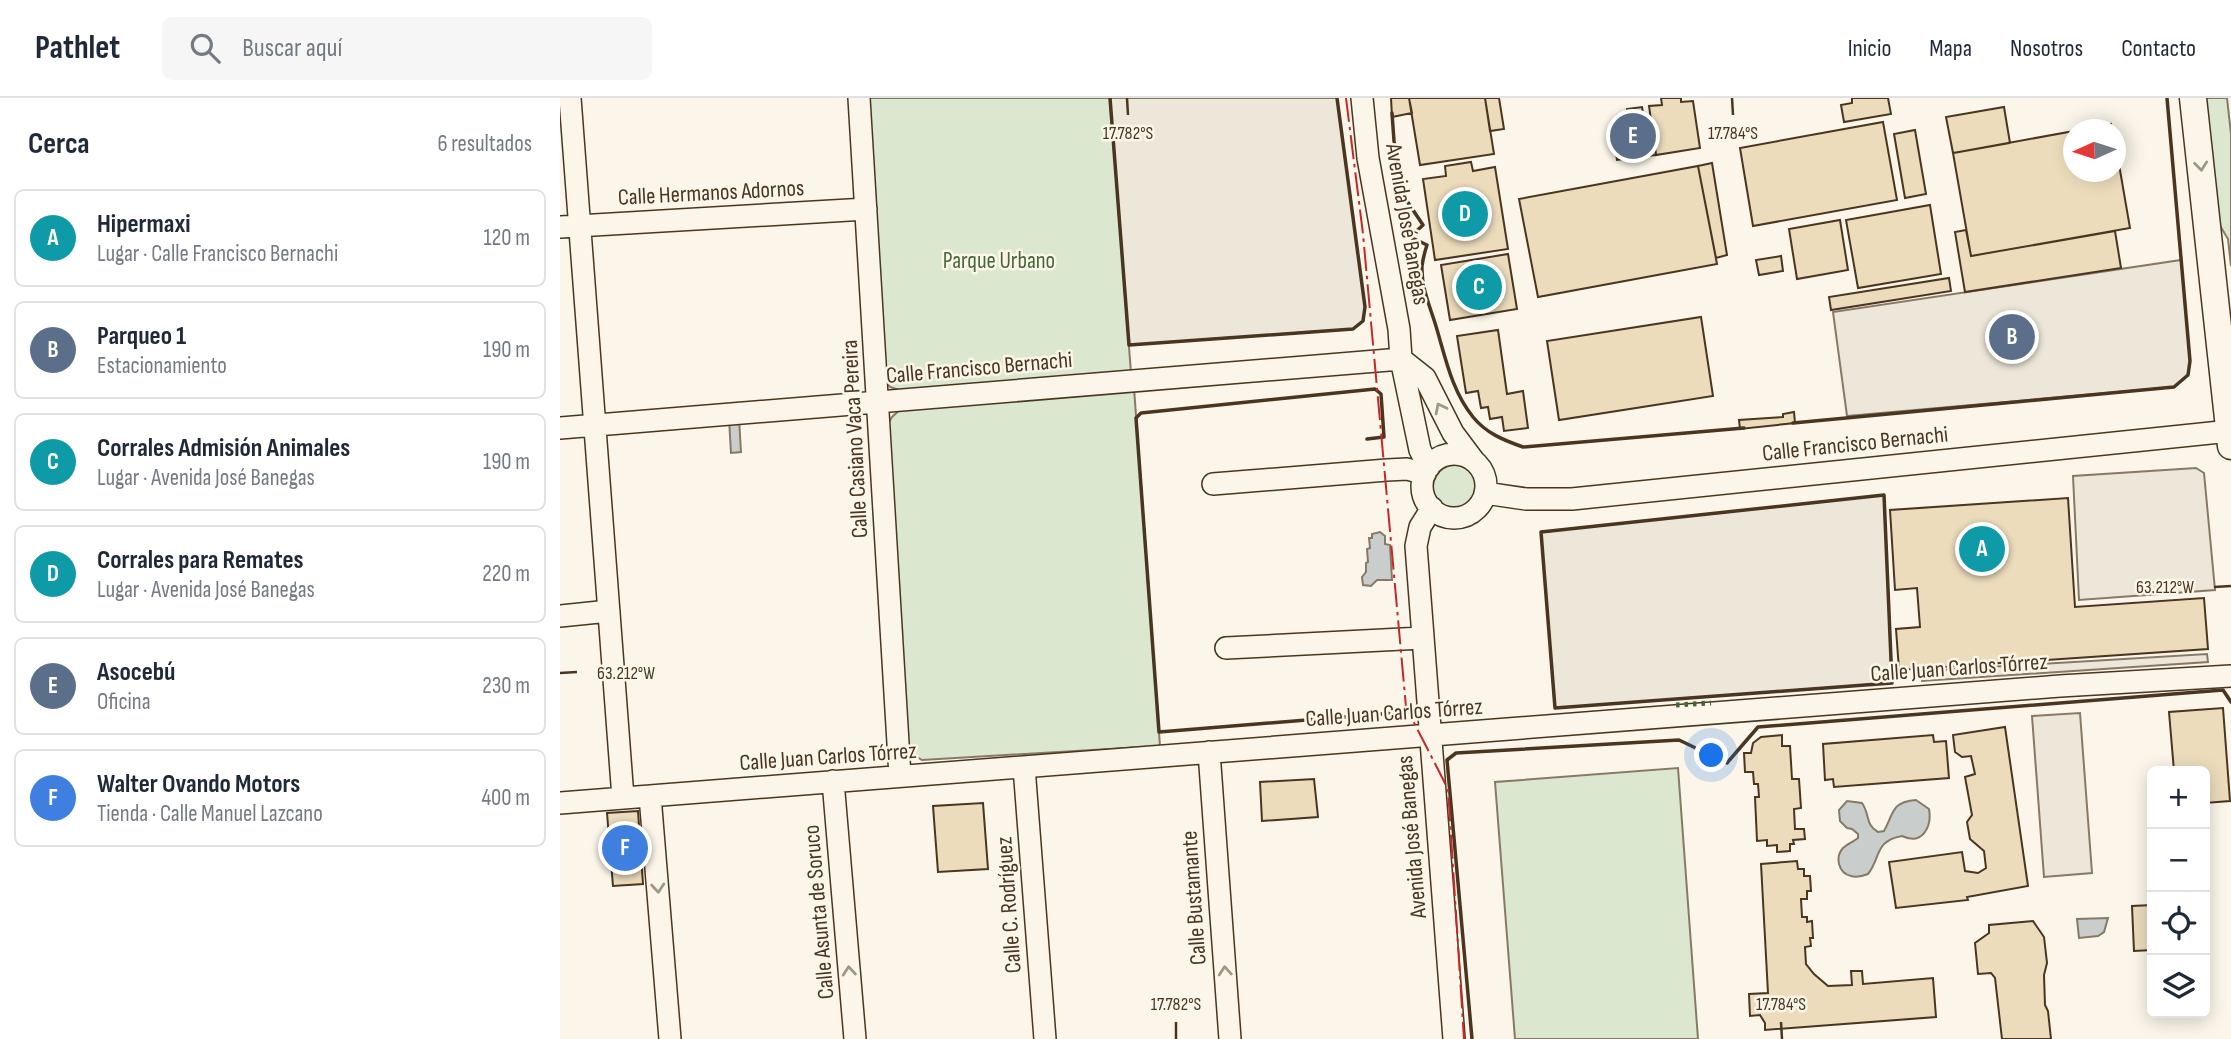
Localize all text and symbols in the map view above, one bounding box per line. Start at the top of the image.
search box [162,17,652,80]
text: Pathlet [35,28,120,68]
icon: search [186,29,224,67]
text: Buscar aquí [242,33,342,64]
text: Inicio [1848,34,1891,63]
text: Mapa [1929,34,1972,63]
text: Nosotros [2010,34,2083,63]
text: Contacto [2121,34,2196,63]
pin: E [1610,110,1656,162]
north arrow [2063,119,2126,182]
text: 17.782°S [1103,123,1154,144]
text: 17.784°S [1708,123,1758,144]
text: Cerca [28,126,90,162]
text: 6 resultados [437,130,532,158]
street label: Avenida José Banegas [1379,140,1435,307]
one-way arrow [2193,160,2208,172]
street label: Calle Hermanos Adornos [617,174,805,212]
pin: D [1442,188,1488,240]
text: Hipermaxi [97,209,191,240]
text: A [48,224,58,252]
text: 120 m [484,224,530,252]
text: Lugar · Calle Francisco Bernachi [97,240,338,268]
park label: Parque Urbano [943,247,1055,275]
pin: C [1456,261,1502,313]
pin: B [1989,311,2035,363]
text: Parqueo 1 [97,321,186,352]
text: B [48,336,58,364]
text: 190 m [483,336,530,364]
street label: Calle Casiano Vaca Pereira [836,339,874,539]
street label: Calle Francisco Bernachi [885,346,1073,390]
text: Estacionamiento [97,352,227,380]
one-way arrow [1435,403,1449,415]
street label: Calle Francisco Bernachi [1761,420,1949,468]
text: Corrales Admisión Animales [97,433,350,464]
text: C [47,448,59,476]
text: 190 m [483,448,530,476]
text: Lugar · Avenida José Banegas [97,464,315,492]
pin: A [1959,523,2005,575]
text: Corrales para Remates [97,545,304,576]
text: D [47,560,59,588]
text: 220 m [482,560,530,588]
text: Lugar · Avenida José Banegas [97,576,315,604]
text: 63.212°W [2136,577,2194,598]
street label: Calle Juan Carlos Tórrez [1870,648,2049,688]
text: Asocebú [97,657,175,688]
text: 63.212°W [597,663,655,684]
text: E [48,672,58,700]
text: 230 m [482,672,530,700]
text: Oficina [97,688,151,716]
street label: Calle Juan Carlos Tórrez [1305,693,1484,733]
street label: Calle Juan Carlos Tórrez [739,737,918,777]
your location [1694,738,1728,772]
street label: Avenida José Banegas [1391,754,1433,921]
map controls [2147,766,2210,1018]
button: + [2147,766,2210,829]
text: Walter Ovando Motors [97,769,300,800]
text: F [48,784,58,812]
text: 400 m [481,784,530,812]
text: Tienda · Calle Manuel Lazcano [97,800,323,828]
pin: F [602,822,648,874]
street label: Calle Asunta de Soruco [797,824,841,1000]
button: − [2147,829,2210,892]
street label: Calle Bustamante [1175,830,1213,966]
street label: Calle C. Rodríguez [990,836,1028,974]
one-way arrow [650,883,665,894]
button: locate [2147,892,2210,955]
button: layers [2147,955,2210,1018]
one-way arrow [842,965,857,976]
one-way arrow [1218,965,1233,976]
text: 17.782°S [1151,994,1202,1015]
text: 17.784°S [1756,994,1806,1015]

